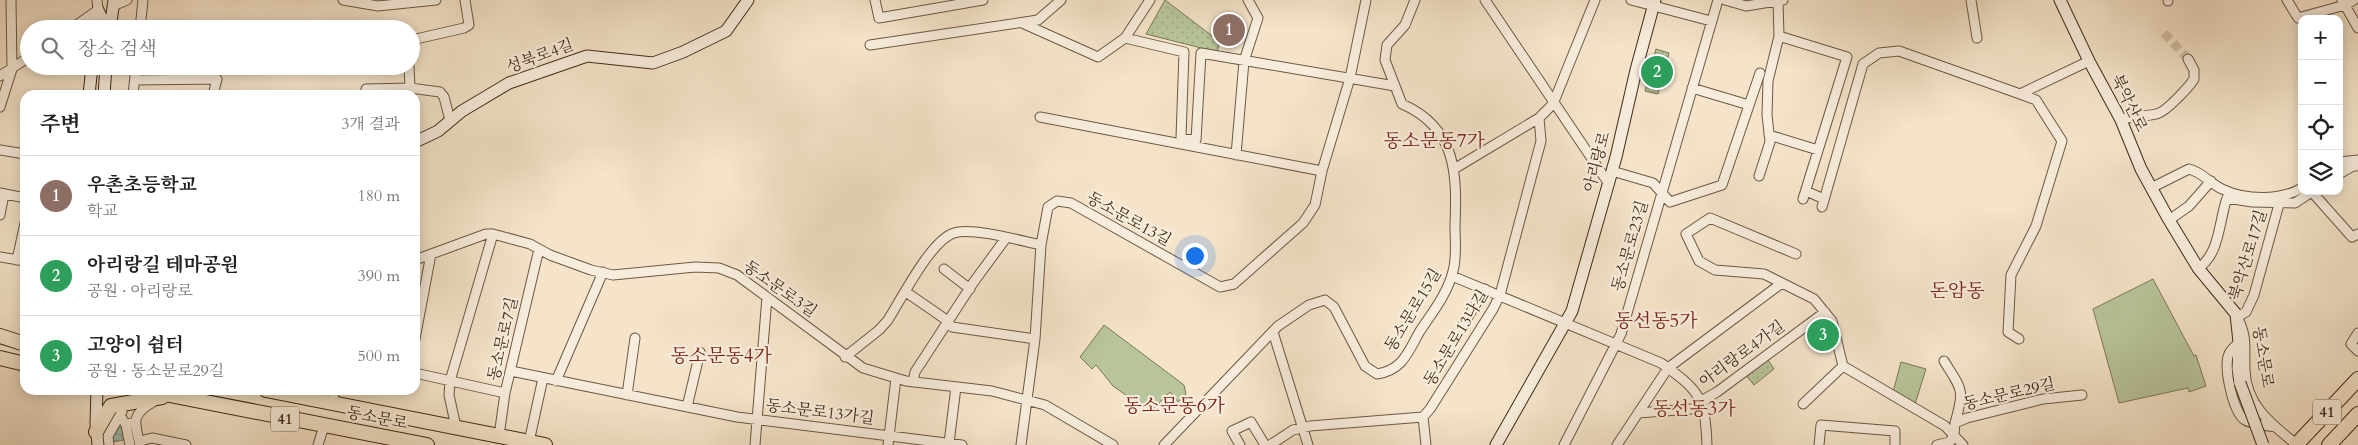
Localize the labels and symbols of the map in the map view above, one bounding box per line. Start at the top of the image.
pin: 1 [1213,11,1245,49]
street label: 성북로4길 [503,34,577,78]
pin: 2 [1641,53,1673,91]
street label: 북악산로 [2106,70,2153,136]
district label: 동소문동7가 [1383,128,1485,154]
street label: 아리랑로 [1578,129,1616,195]
street label: 동소문로13길 [1083,187,1175,251]
street label: 동소문로23길 [1607,198,1653,294]
street label: 북악산로17길 [2224,207,2272,303]
your location [1182,243,1208,269]
street label: 동소문로3길 [739,255,821,323]
street label: 동소문로15길 [1379,264,1447,356]
district label: 돈암동 [1929,278,1985,304]
street label: 동소문로13나길 [1418,286,1494,390]
street label: 동소문로7길 [483,295,523,383]
district label: 동선동5가 [1614,308,1698,334]
street label: 아리랑로4가길 [1695,315,1789,393]
pin: 3 [1807,316,1839,354]
street label: 동소문로 [2247,325,2279,390]
district label: 동소문동4가 [670,343,772,369]
street label: 동소문로29길 [1961,373,2057,415]
district label: 동소문동6가 [1123,393,1225,419]
street label: 동소문로13가길 [764,394,876,430]
district label: 동선동3가 [1652,396,1736,422]
road number: 41 [2313,400,2341,424]
street label: 동소문로 [345,401,410,435]
road number: 41 [271,406,299,432]

